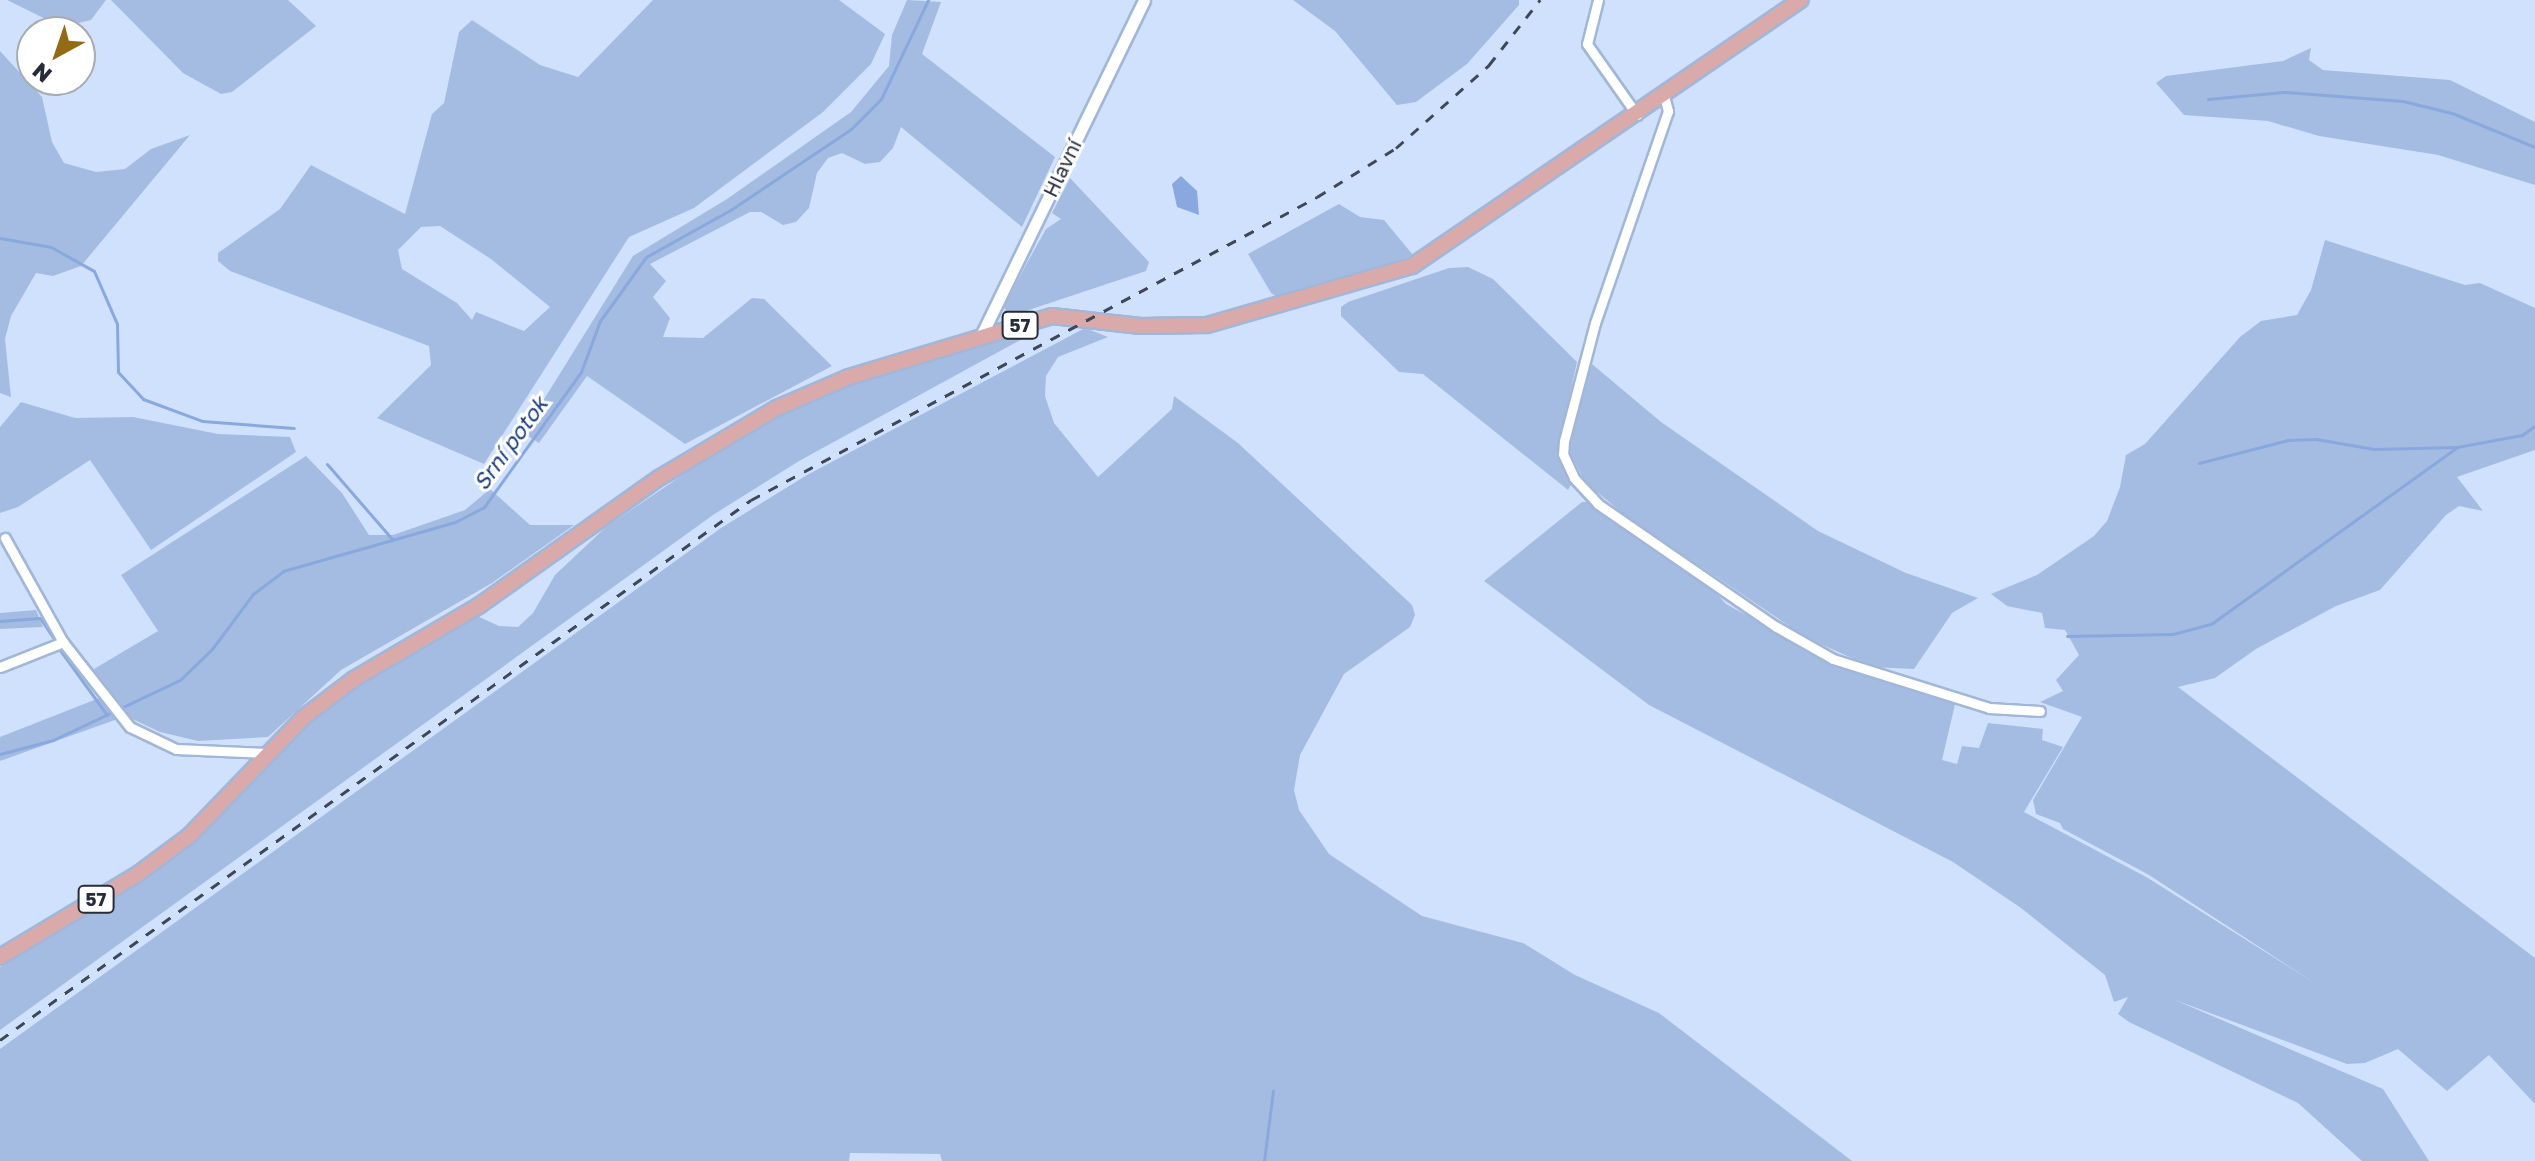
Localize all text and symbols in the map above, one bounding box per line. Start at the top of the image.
north arrow [16,16,96,96]
text: N [26,58,57,89]
street label: Hlavní [1038,135,1086,201]
road number: 57 [1000,311,1040,339]
water label: Srní potok [467,391,553,495]
road number: 57 [76,885,116,913]

